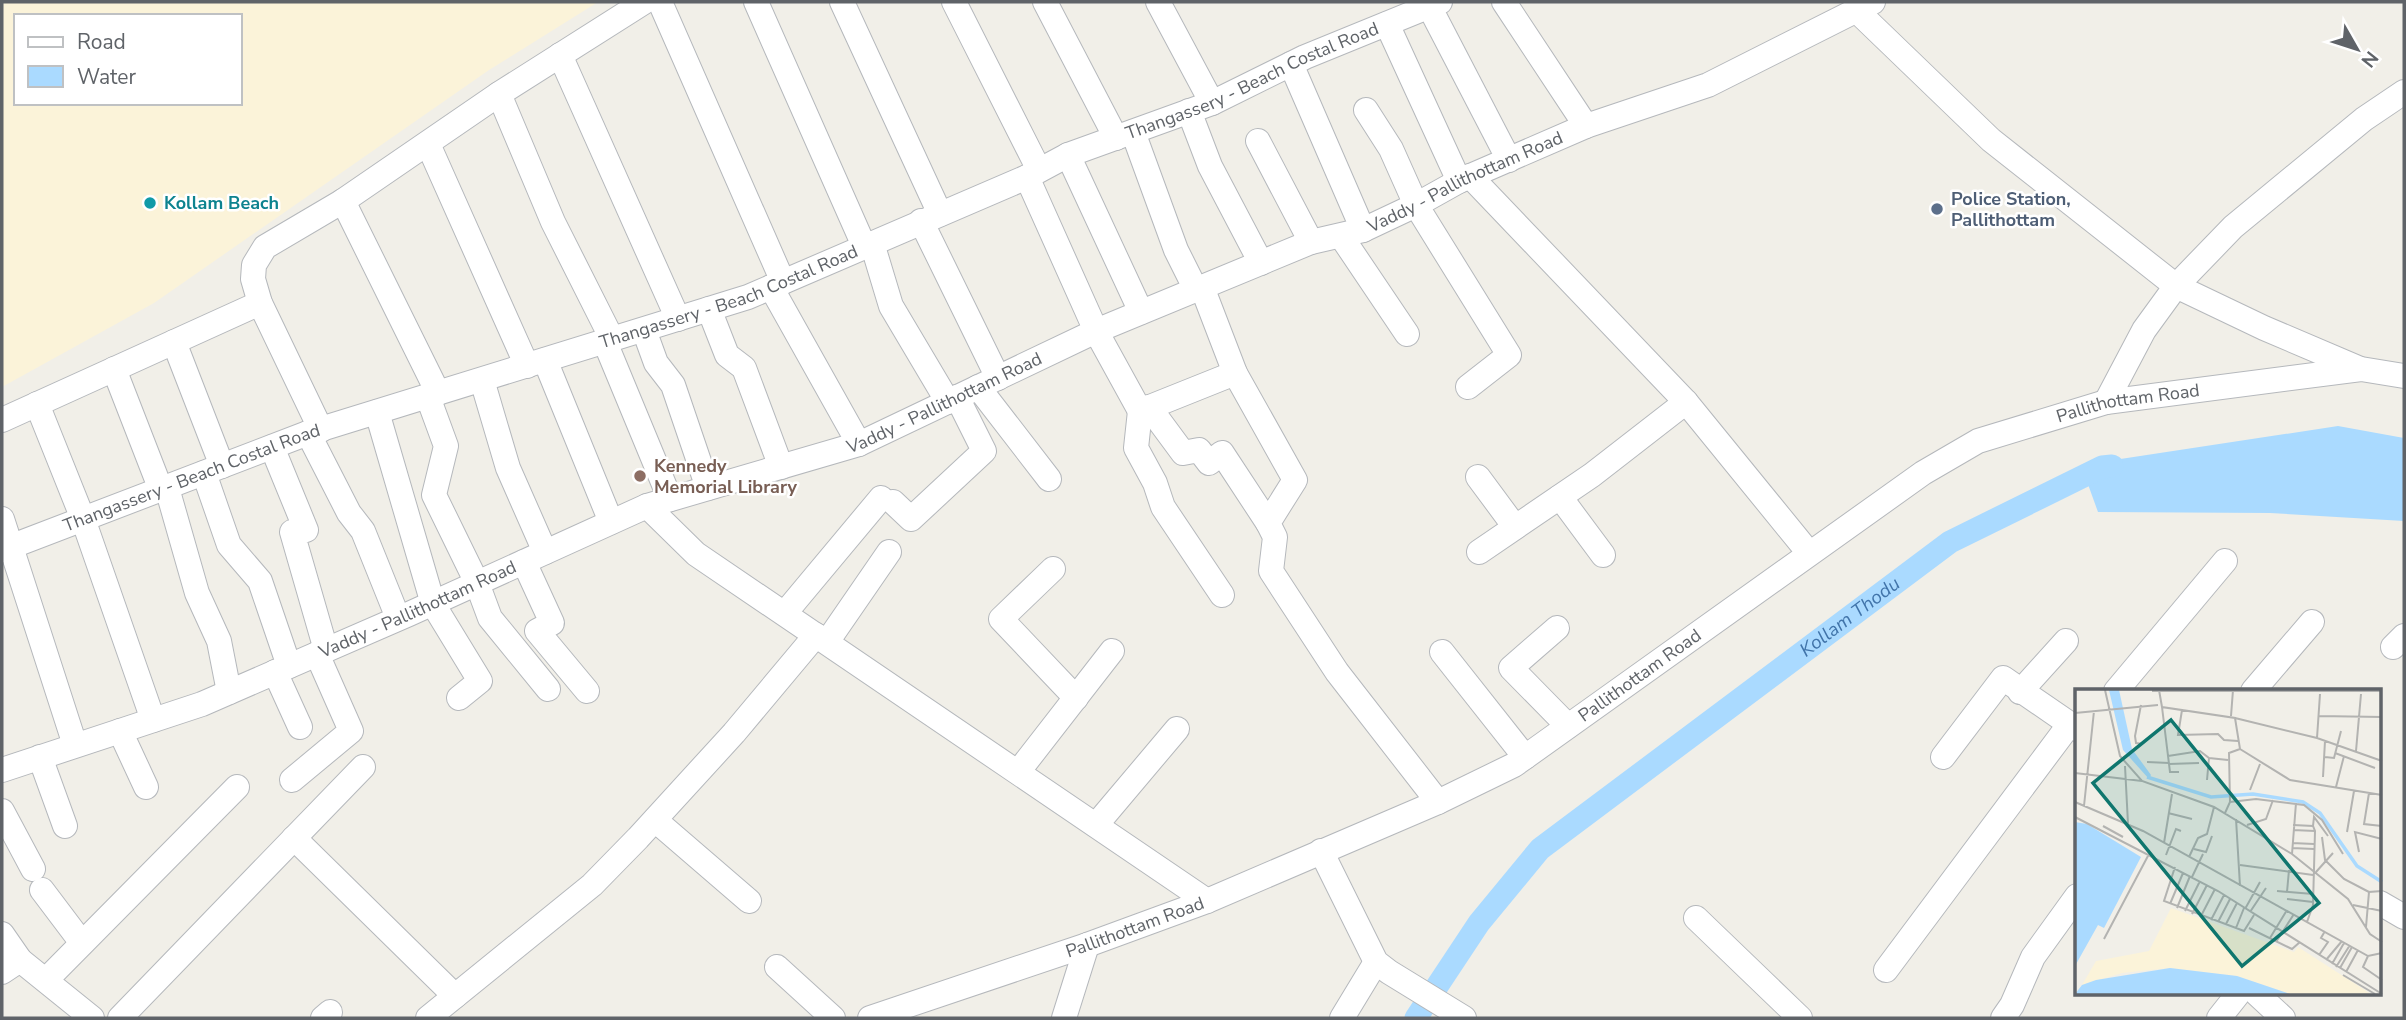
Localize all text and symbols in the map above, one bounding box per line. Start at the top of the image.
legend [14,14,242,105]
north arrow [2322,14,2392,84]
street label: Thangassery - Beach Costal Road [1122,16,1382,145]
text: Road [77,28,126,56]
text: N [2355,45,2384,73]
text: Water [77,63,136,91]
street label: Vaddy - Pallithottam Road [1362,126,1566,239]
place label: Police Station, Pallithottam [1951,187,2071,232]
place label: Kollam Beach [164,191,279,215]
marker: Kollam Beach [142,195,158,211]
marker: Police Station, Pallithottam [1929,201,1945,217]
street label: Thangassery - Beach Costal Road [597,239,862,354]
street label: Vaddy - Pallithottam Road [843,347,1046,459]
street label: Pallithottam Road [2053,378,2201,428]
street label: Thangassery - Beach Costal Road [60,418,323,538]
place label: Kennedy Memorial Library [654,454,798,499]
marker: Kennedy Memorial Library [632,468,648,484]
street label: Vaddy - Pallithottam Road [314,555,520,664]
water label: Kollam Thodu [1794,571,1905,663]
street label: Pallithottam Road [1573,623,1706,727]
inset map [2075,689,2382,996]
street label: Pallithottam Road [1062,891,1207,963]

